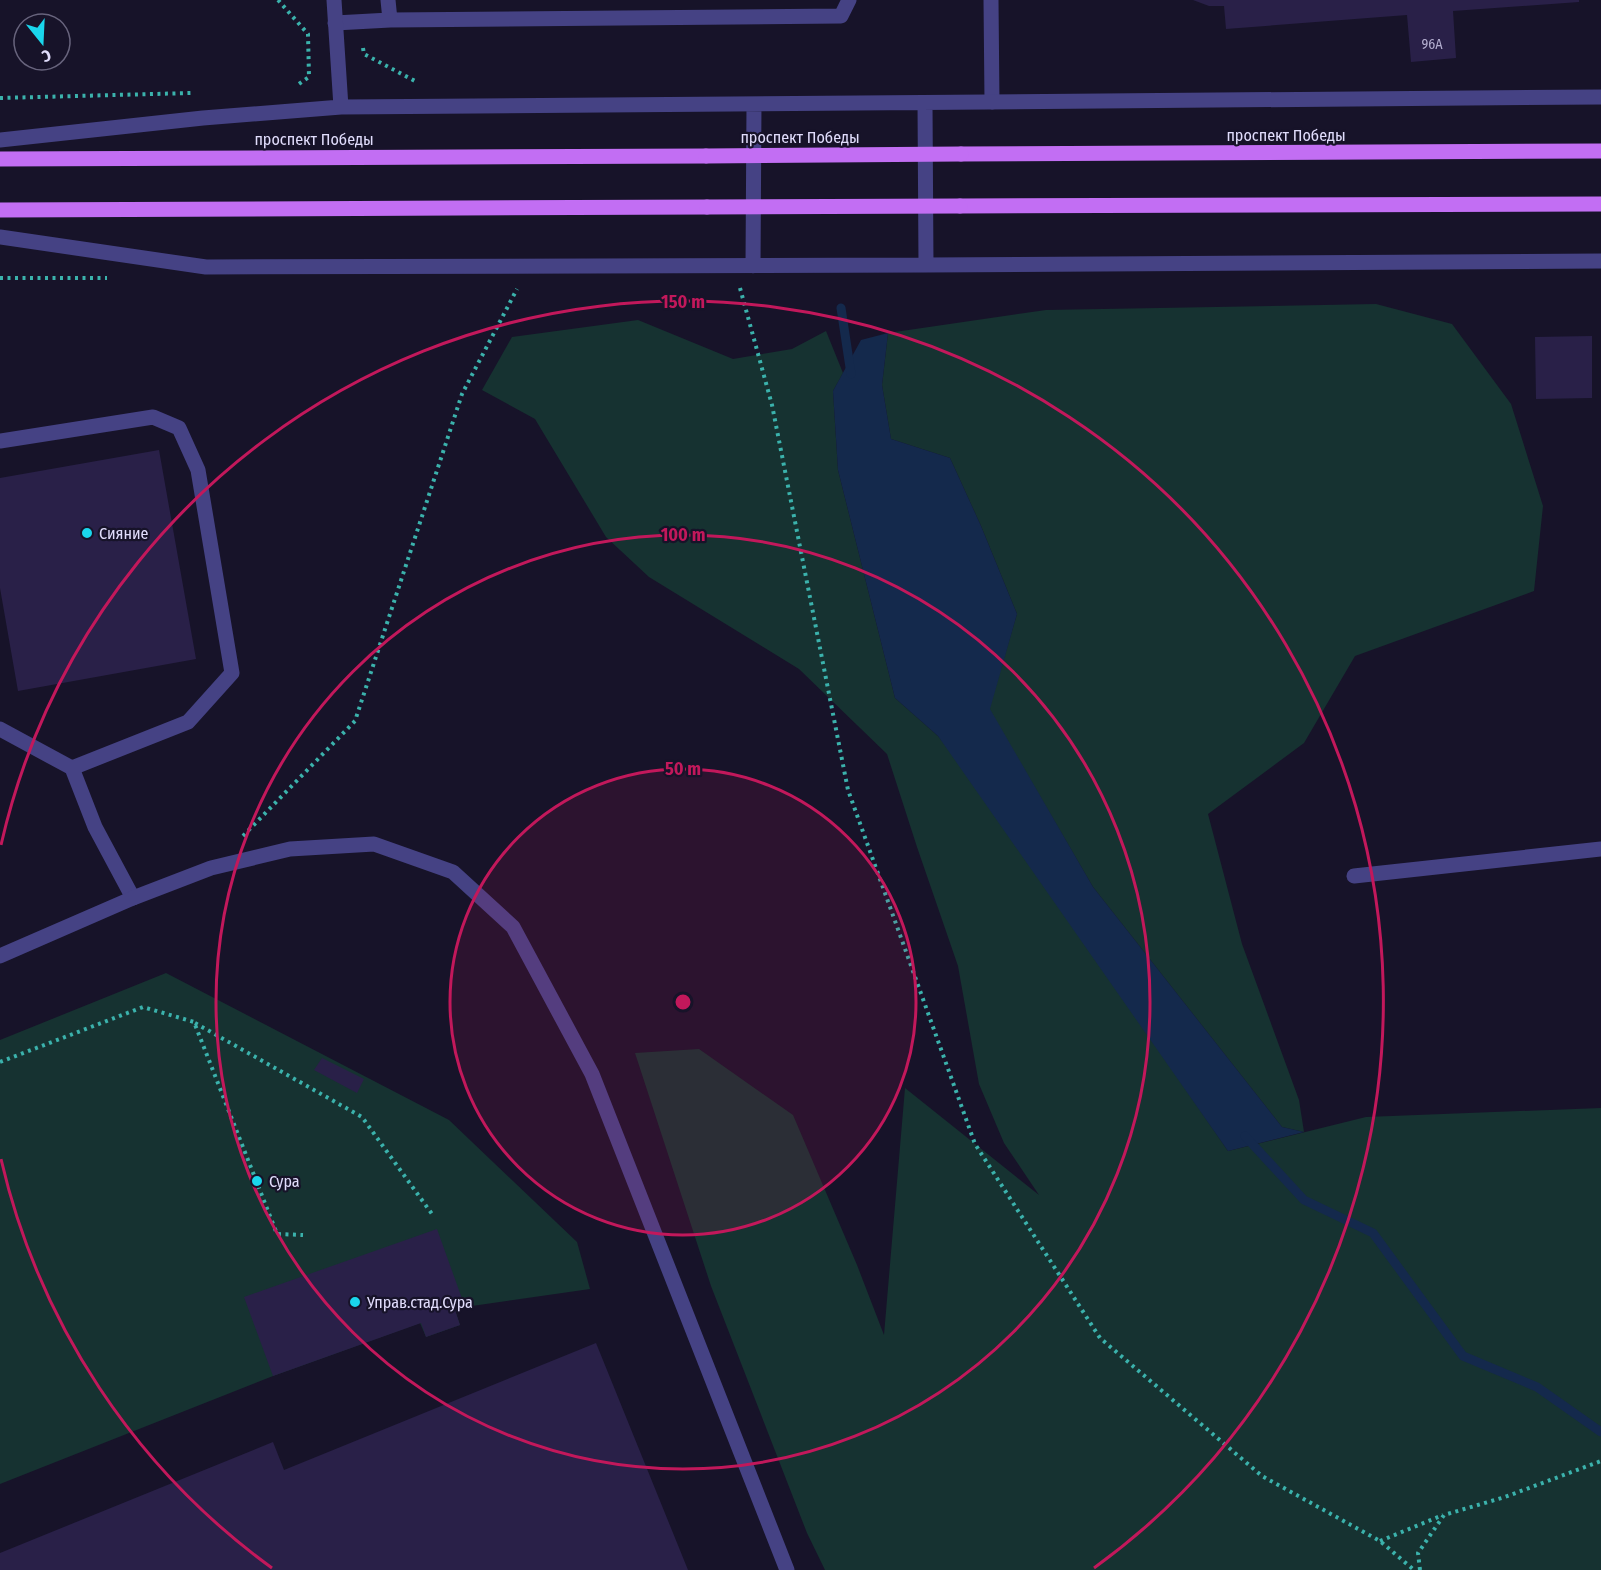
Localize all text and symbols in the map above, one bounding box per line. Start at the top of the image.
north arrow [12,12,72,72]
house number: 96А [1421,36,1443,53]
text: С [39,45,53,66]
street label: проспект Победы [1226,126,1346,145]
street label: проспект Победы [740,128,860,147]
street label: проспект Победы [254,130,374,149]
text: 150 m [661,291,705,313]
place label: Сияние [99,524,149,543]
text: 100 m [661,524,705,546]
marker: Сияние [80,526,94,540]
text: 50 m [665,758,701,780]
centre of rings [673,992,693,1012]
place label: Сура [269,1172,300,1191]
marker: Сура [250,1174,264,1188]
place label: Управ.стад.Сура [366,1293,473,1312]
marker: Управ.стад.Сура [348,1295,362,1309]

